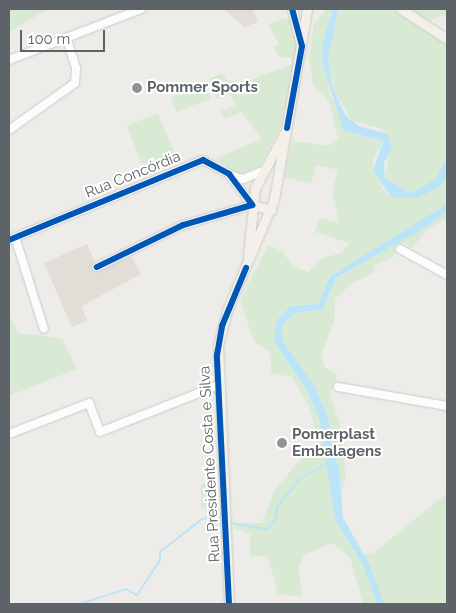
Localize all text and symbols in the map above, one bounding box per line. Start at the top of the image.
scale bar [22,20,108,52]
text: 100 m [28,30,70,48]
place label: Pommer Sports [147,79,258,97]
marker: Pommer Sports [131,82,143,94]
street label: Rua Concórdia [83,148,183,202]
street label: Rua Presidente Costa e Silva [196,365,224,563]
place label: Pomerplast Embalagens [292,425,381,460]
marker: Pomerplast Embalagens [276,437,288,449]

